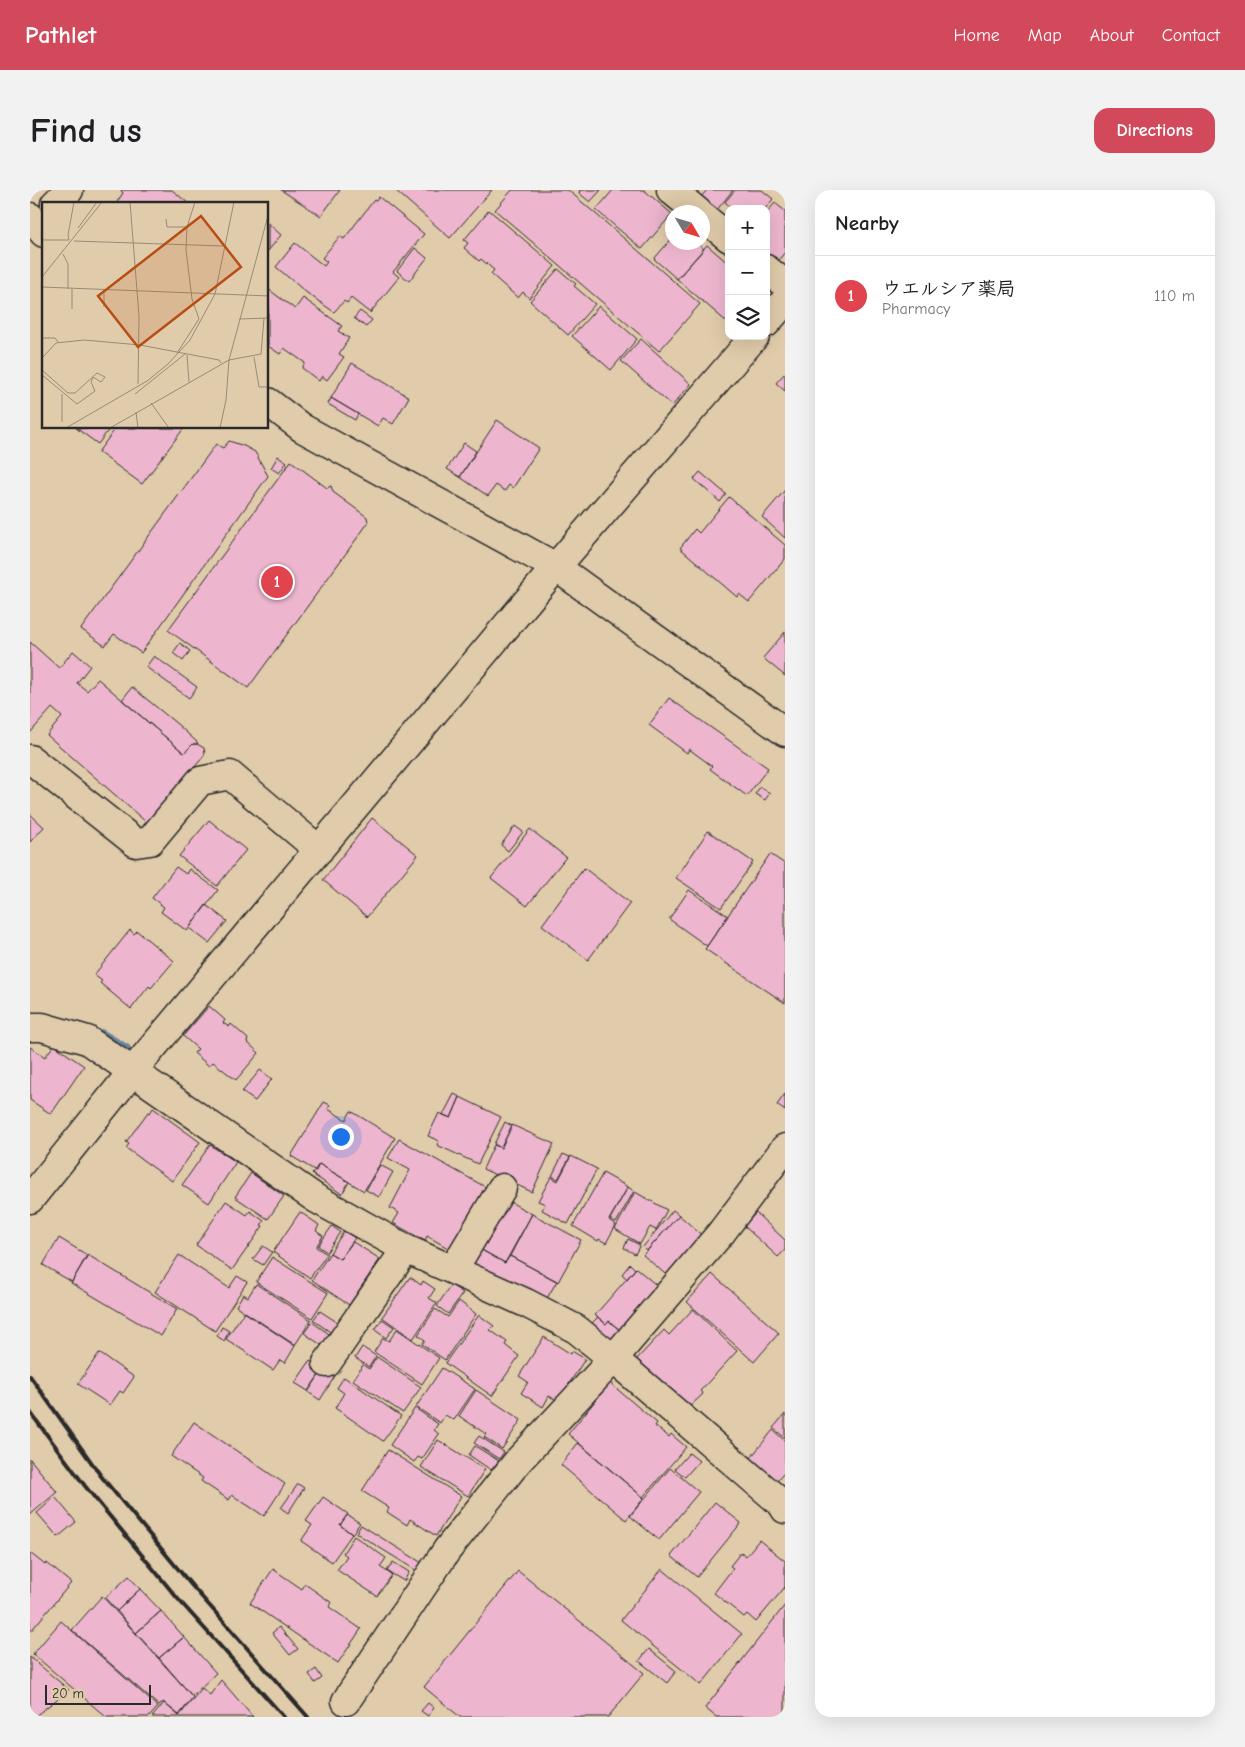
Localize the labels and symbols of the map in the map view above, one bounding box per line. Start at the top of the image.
inset map [42,202,269,429]
north arrow [665,205,710,250]
pin: 1 [261,563,293,601]
your location [328,1124,354,1150]
scale bar [45,1682,151,1705]

